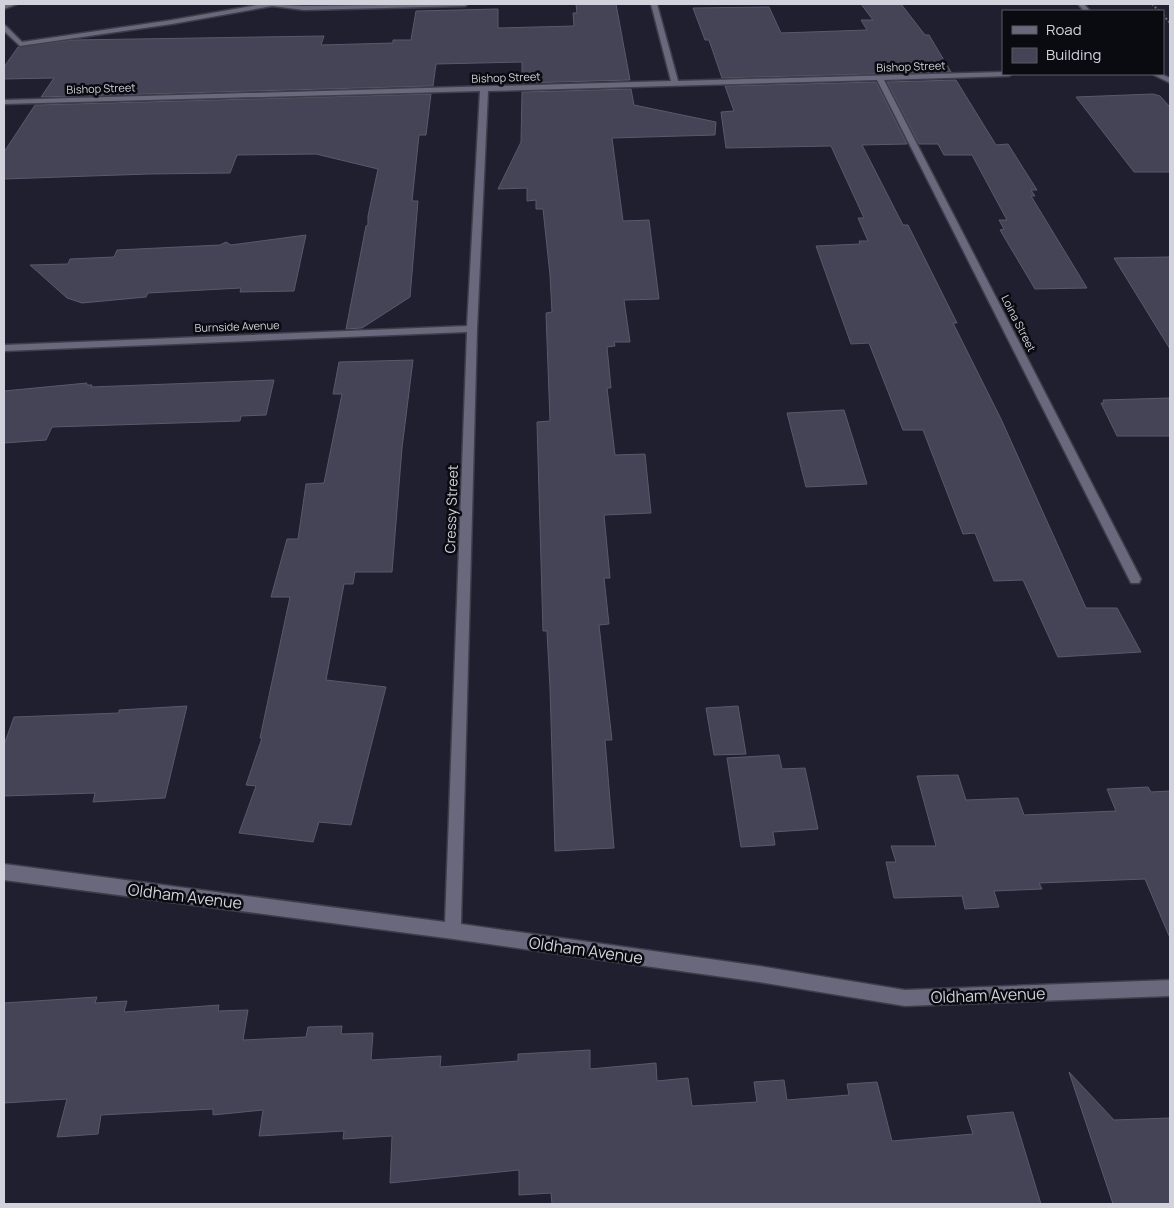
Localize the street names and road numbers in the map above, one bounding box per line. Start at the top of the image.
street label: Bishop Street [876,57,946,75]
street label: Bishop Street [471,68,541,86]
street label: Bishop Street [66,79,136,97]
street label: Loina Street [998,292,1040,354]
street label: Burnside Avenue [194,317,280,335]
street label: Cressy Street [440,464,462,554]
street label: Oldham Avenue [127,878,243,914]
street label: Oldham Avenue [528,931,644,969]
street label: Oldham Avenue [930,982,1046,1008]

